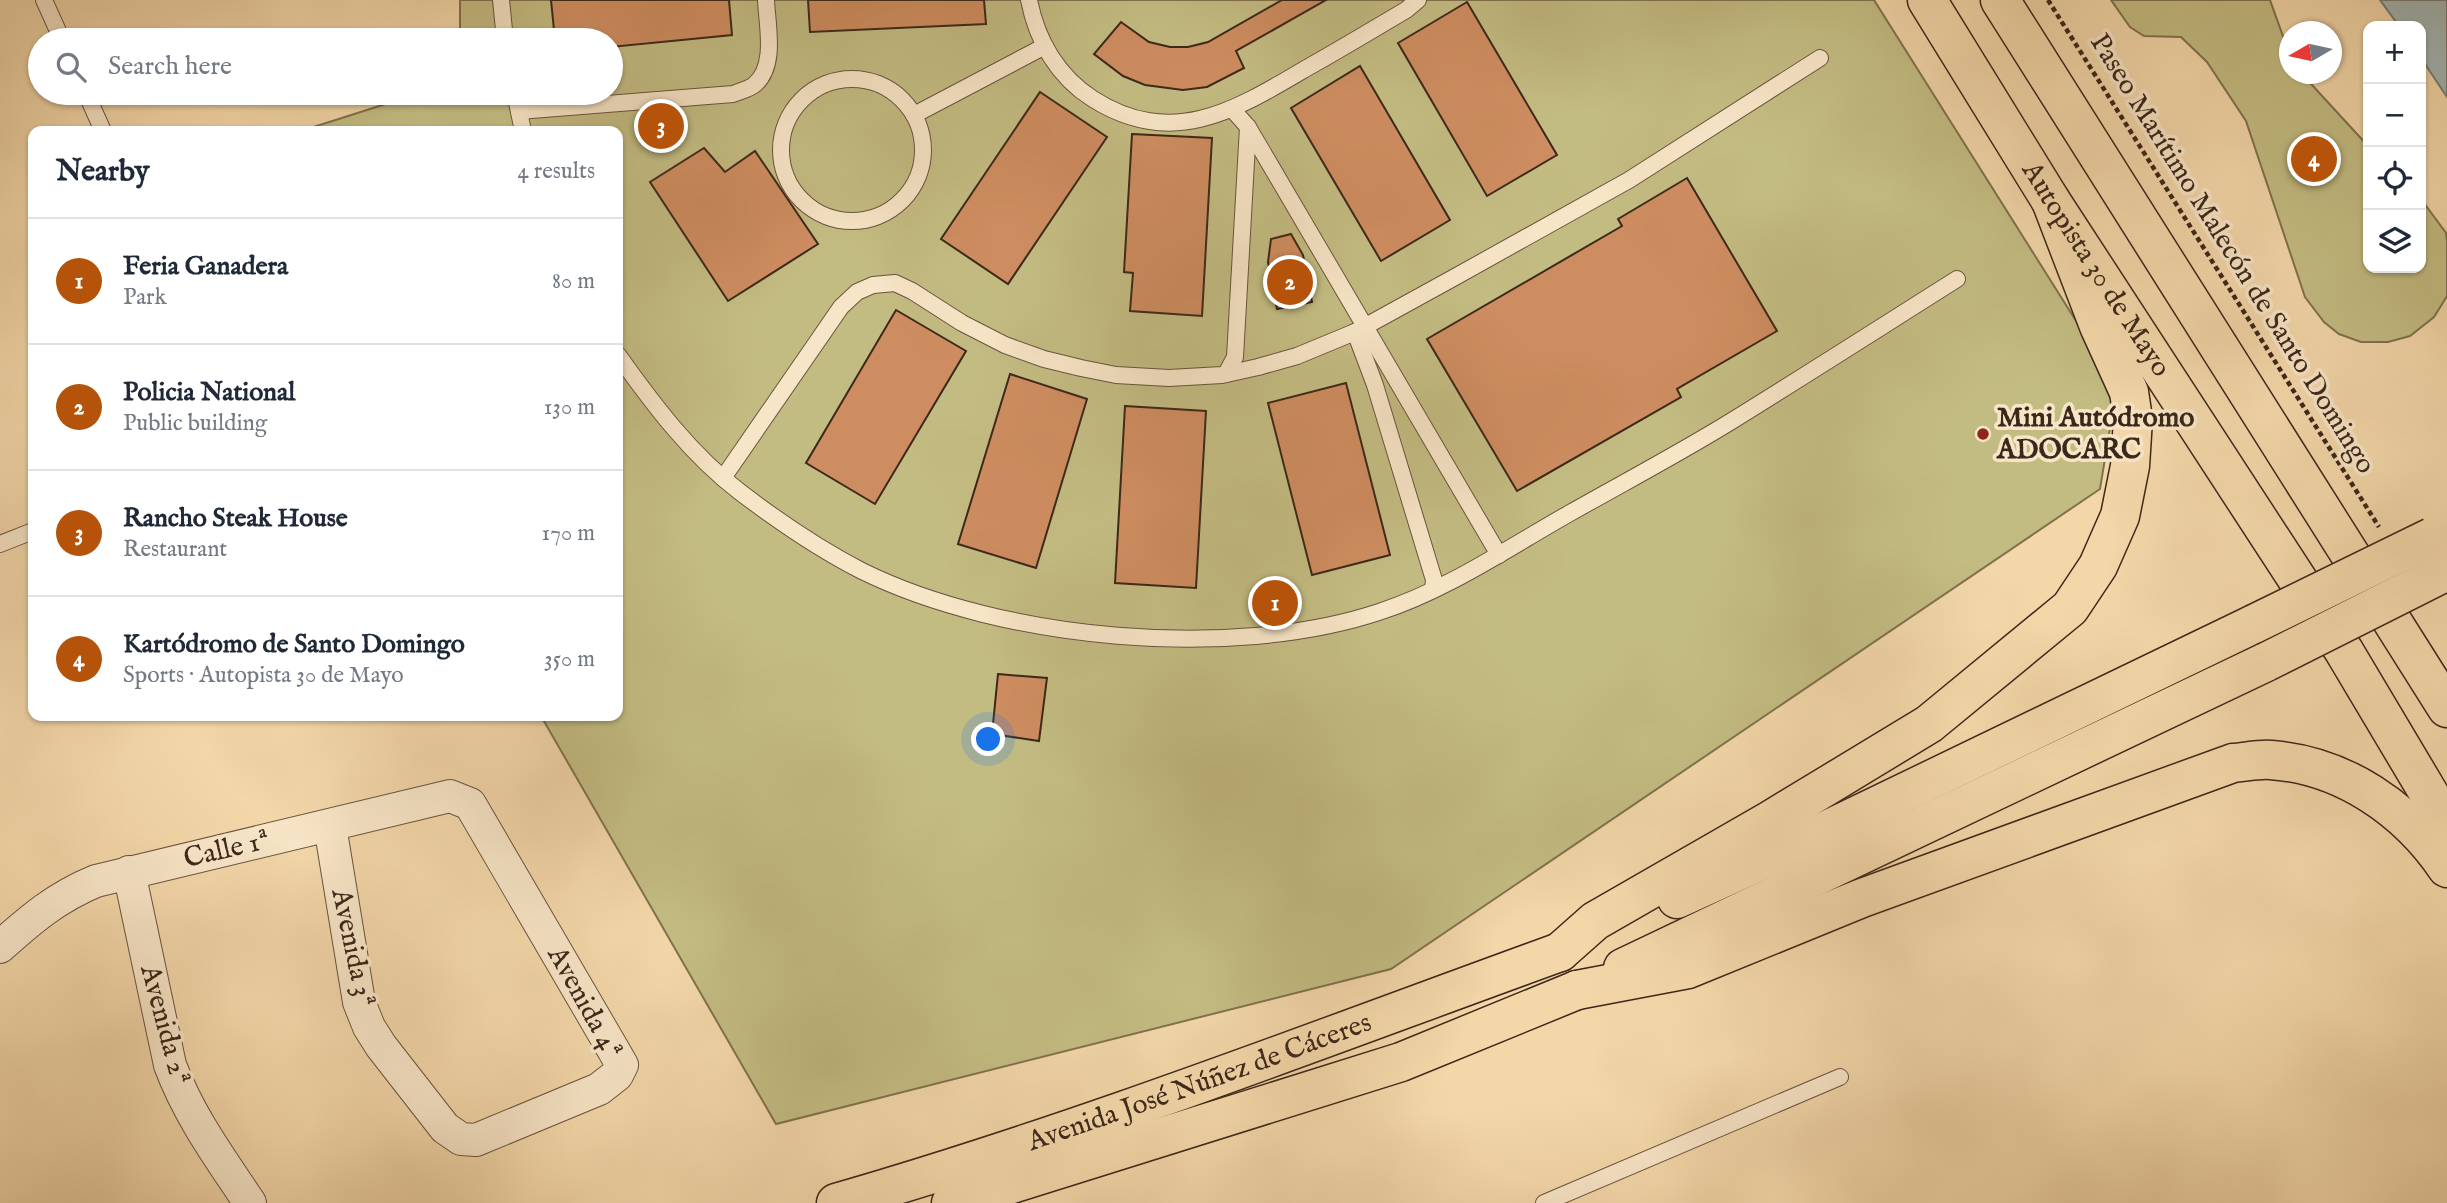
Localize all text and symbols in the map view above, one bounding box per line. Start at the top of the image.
north arrow [2279,21,2342,84]
map controls [2363,21,2426,273]
button: + [2363,21,2426,84]
street label: Paseo Marítimo Malecón de Santo Domingo [2081,27,2383,481]
search box [28,28,623,105]
icon: search [52,48,90,86]
text: Search here [108,50,232,83]
button: − [2363,84,2426,147]
pin: 3 [638,100,684,152]
pin: 4 [2291,133,2337,185]
button: locate [2363,147,2426,210]
text: Nearby [56,153,149,191]
street label: Autopista 30 de Mayo [2013,155,2178,384]
text: 4 results [517,157,595,186]
button: layers [2363,210,2426,273]
text: Feria Ganadera [123,250,288,283]
pin: 2 [1267,256,1313,308]
text: 1 [75,267,83,296]
text: 80 m [552,267,595,296]
text: Park [123,283,167,312]
text: Policia National [123,376,295,409]
text: 2 [74,393,84,422]
text: 130 m [544,393,595,422]
place label: Mini Autódromo ADOCARC [1996,401,2194,468]
text: Public building [123,409,267,438]
marker: Mini Autódromo ADOCARC [1975,426,1991,442]
text: Rancho Steak House [123,502,348,535]
text: 3 [75,519,83,548]
text: 170 m [542,519,595,548]
text: Restaurant [123,535,227,564]
pin: 1 [1252,577,1298,629]
text: Kartódromo de Santo Domingo [123,628,465,661]
text: 4 [73,645,85,674]
text: 350 m [544,645,595,674]
text: Sports · Autopista 30 de Mayo [123,661,404,690]
your location [971,722,1005,756]
street label: Calle 1ª [180,823,274,877]
street label: Avenida 3ª [322,885,382,1010]
street label: Avenida 4ª [538,940,629,1065]
street label: Avenida 2ª [131,960,197,1089]
street label: Avenida José Núñez de Cáceres [1022,1005,1376,1160]

